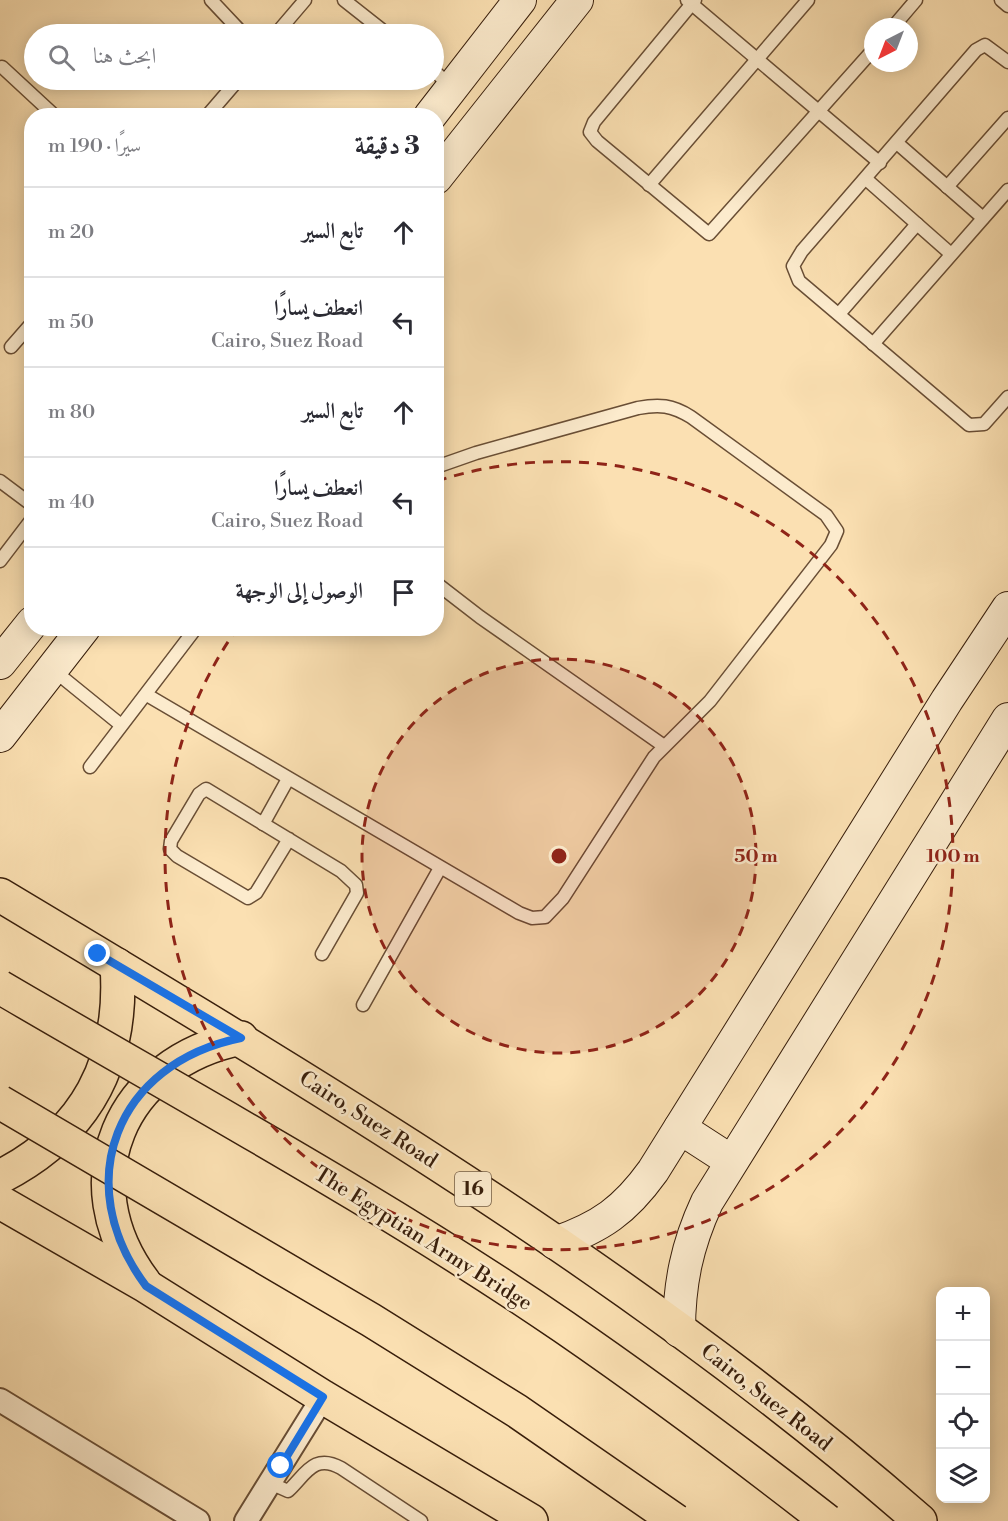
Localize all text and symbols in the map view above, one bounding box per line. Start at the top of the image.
north arrow [864,18,918,72]
search box [24,24,444,90]
icon: search [45,41,78,74]
text: ابحث هنا [93,43,156,70]
text: 3 دقيقة [355,130,420,162]
text: سيرًا · 190 m [48,134,141,159]
icon: ahead [387,216,420,249]
text: تابع السير [302,218,363,245]
text: 20 m [48,220,94,245]
text: انعطف يسارًا [274,295,363,322]
icon: left [387,306,420,339]
text: 50 m [48,310,94,335]
text: Cairo, Suez Road [211,329,363,354]
icon: ahead [387,396,420,429]
text: تابع السير [302,398,363,425]
text: 80 m [48,400,95,425]
text: انعطف يسارًا [274,475,363,502]
icon: left [387,486,420,519]
text: 40 m [48,490,95,515]
text: Cairo, Suez Road [211,509,363,534]
icon: arrive [387,576,420,609]
text: الوصول إلى الوجهة [235,578,363,605]
text: 50 m [734,845,778,868]
text: 100 m [926,845,980,868]
centre of rings [549,846,569,866]
route end [84,940,110,966]
street label: Cairo, Suez Road [294,1066,442,1174]
street label: The Egyptian Army Bridge [309,1161,537,1317]
road number: 16 [455,1172,491,1206]
map controls [936,1287,990,1503]
button: + [936,1287,990,1341]
street label: Cairo, Suez Road [695,1339,837,1457]
button: − [936,1341,990,1395]
button: locate [936,1395,990,1449]
button: layers [936,1449,990,1503]
route start [267,1452,293,1478]

